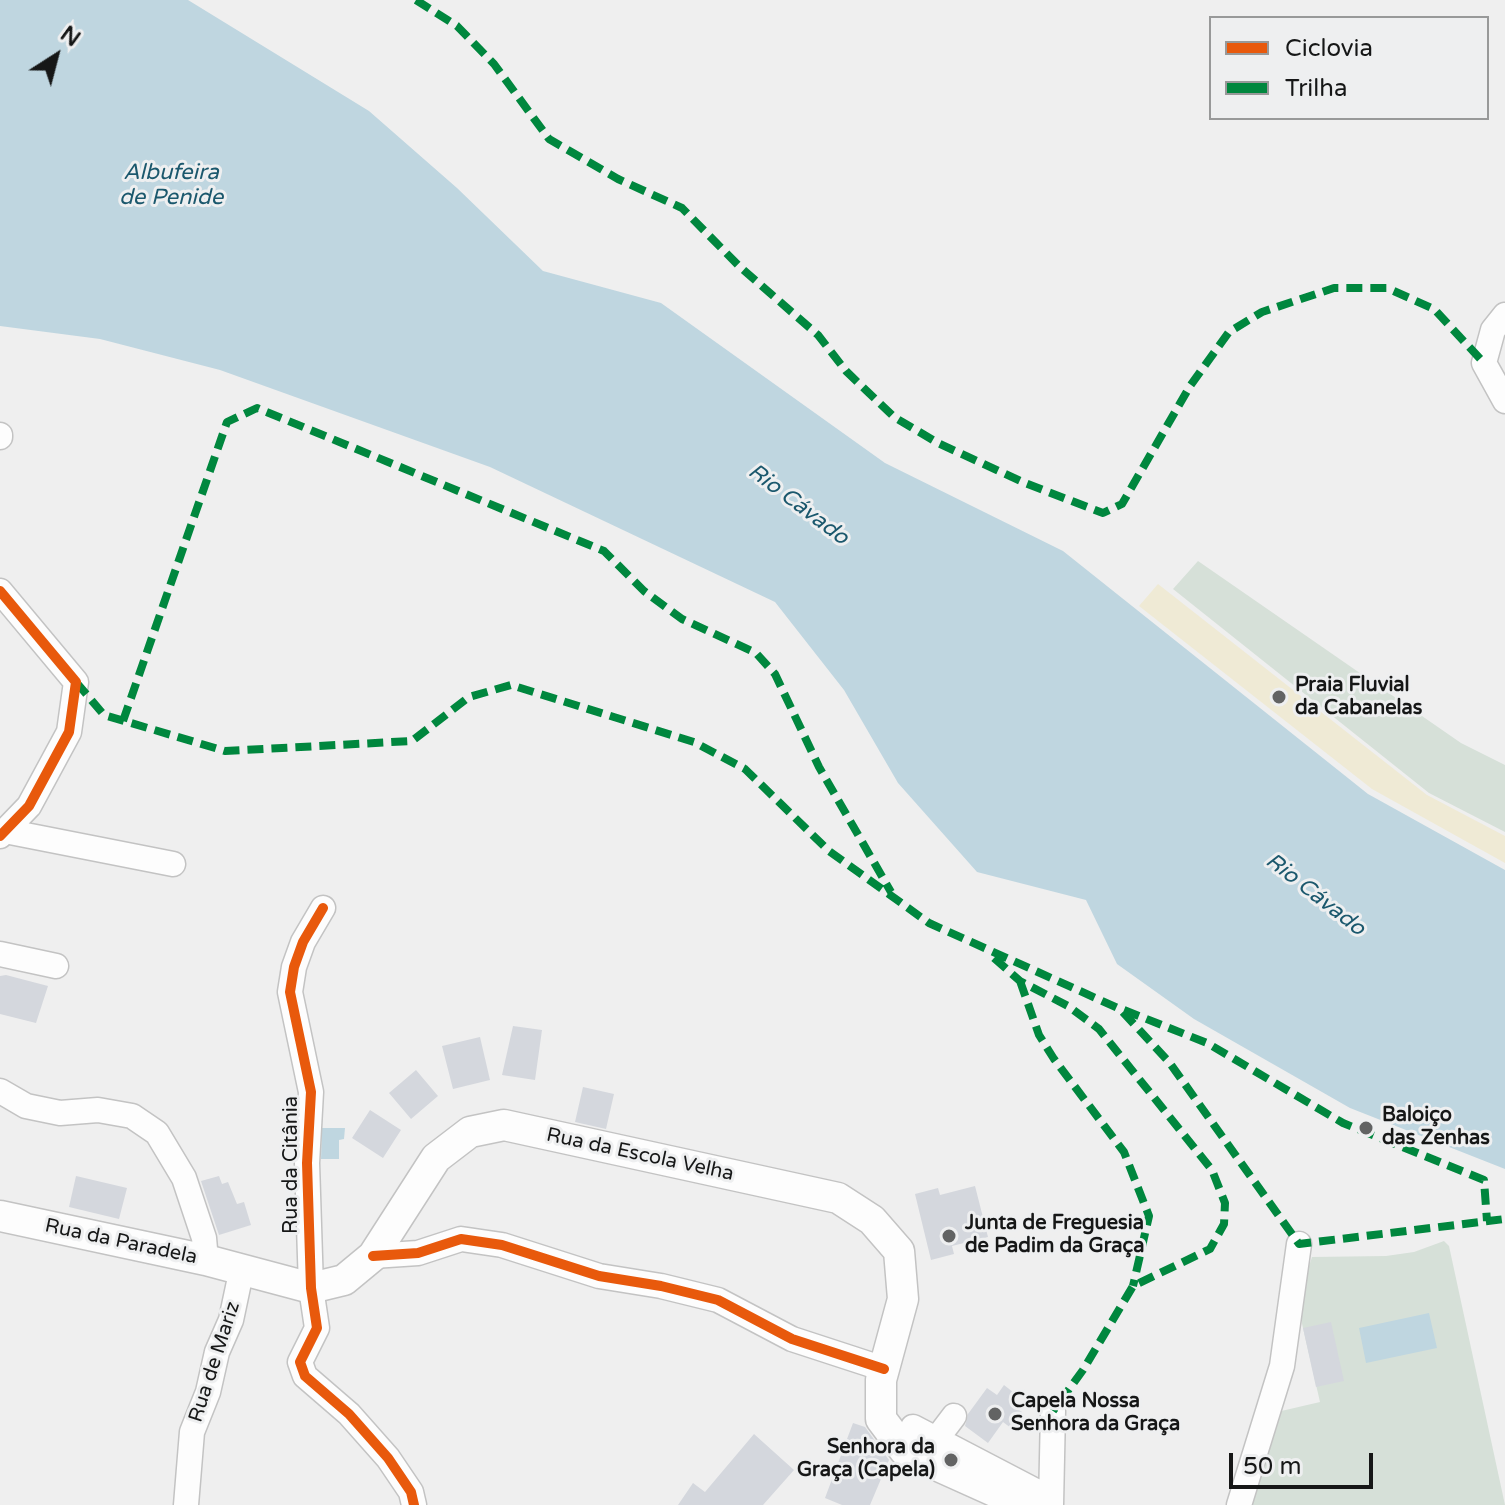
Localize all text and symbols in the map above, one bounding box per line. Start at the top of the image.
north arrow [16,16,96,96]
legend [1209,16,1489,120]
text: N [55,21,85,52]
text: Ciclovia [1285,34,1373,63]
text: Trilha [1285,74,1347,103]
water label: Albufeira de Penide [119,160,223,212]
water label: Rio Cávado [743,459,853,551]
place label: Praia Fluvial da Cabanelas [1295,674,1422,721]
marker: Praia Fluvial da Cabanelas [1270,688,1288,706]
water label: Rio Cávado [1260,848,1370,942]
street label: Rua da Citânia [280,1096,304,1234]
place label: Baloiço das Zenhas [1382,1104,1490,1151]
marker: Baloiço das Zenhas [1357,1119,1375,1137]
street label: Rua da Escola Velha [544,1123,736,1187]
place label: Junta de Freguesia de Padim da Graça [965,1212,1144,1259]
street label: Rua da Paradela [43,1214,199,1270]
marker: Junta de Freguesia de Padim da Graça [940,1227,958,1245]
street label: Rua de Mariz [184,1299,246,1425]
place label: Capela Nossa Senhora da Graça [1011,1390,1180,1437]
marker: Capela Nossa Senhora da Graça [986,1405,1004,1423]
place label: Senhora da Graça (Capela) [797,1436,935,1483]
scale bar [1233,1437,1377,1487]
marker: Senhora da Graça (Capela) [942,1451,960,1469]
text: 50 m [1243,1452,1301,1481]

